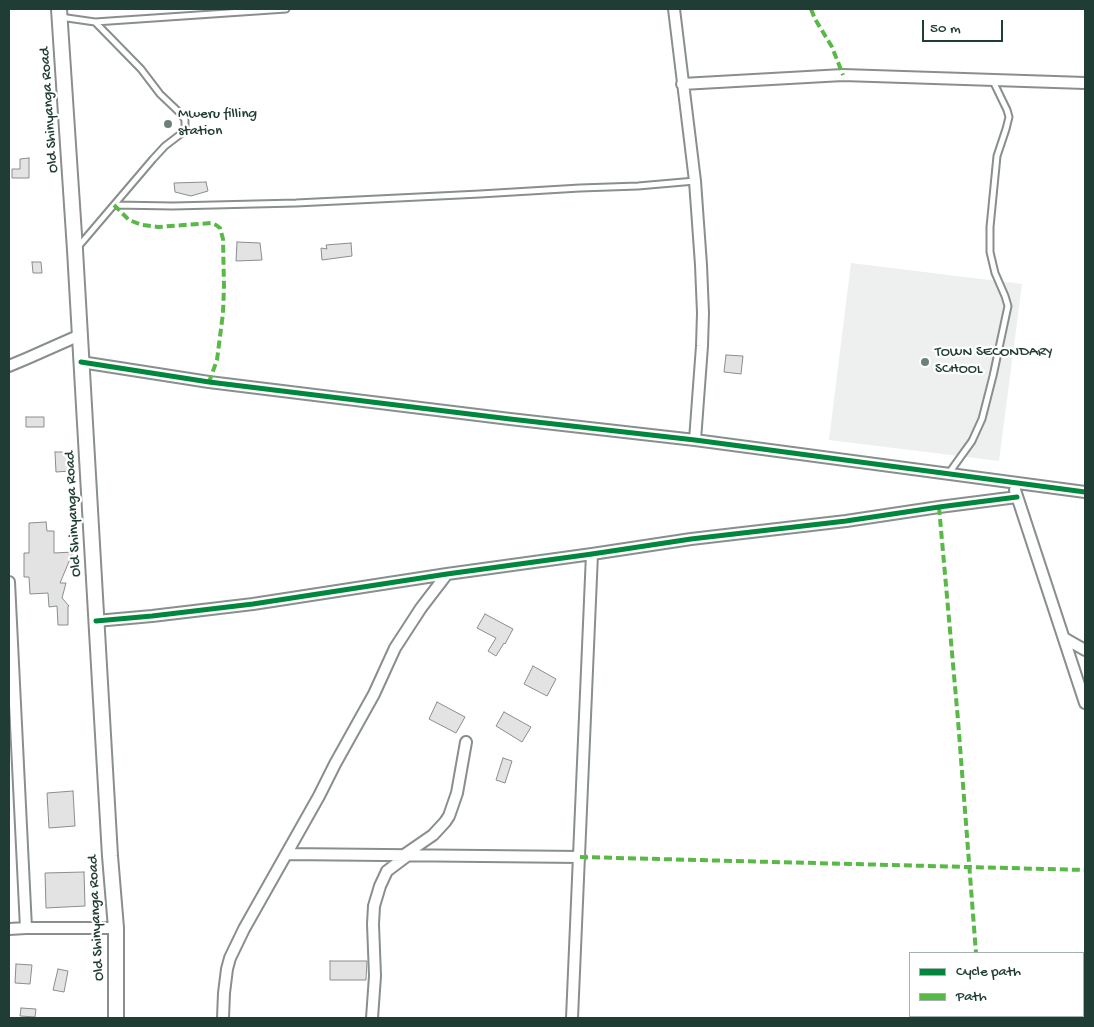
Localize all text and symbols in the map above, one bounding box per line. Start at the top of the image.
scale bar [924,10,1005,42]
text: 50 m [930,20,961,38]
street label: Old Shinyanga Road [37,46,63,174]
place label: Mweru filling station [178,106,257,141]
marker: Mweru filling station [162,118,174,130]
place label: TOWN SECONDARY SCHOOL [935,344,1053,379]
marker: TOWN SECONDARY SCHOOL [919,356,931,368]
street label: Old Shinyanga Road [62,451,86,577]
street label: Old Shinyanga Road [85,855,109,981]
legend [909,952,1084,1017]
text: Cycle path [956,963,1021,981]
text: Path [956,988,987,1006]

